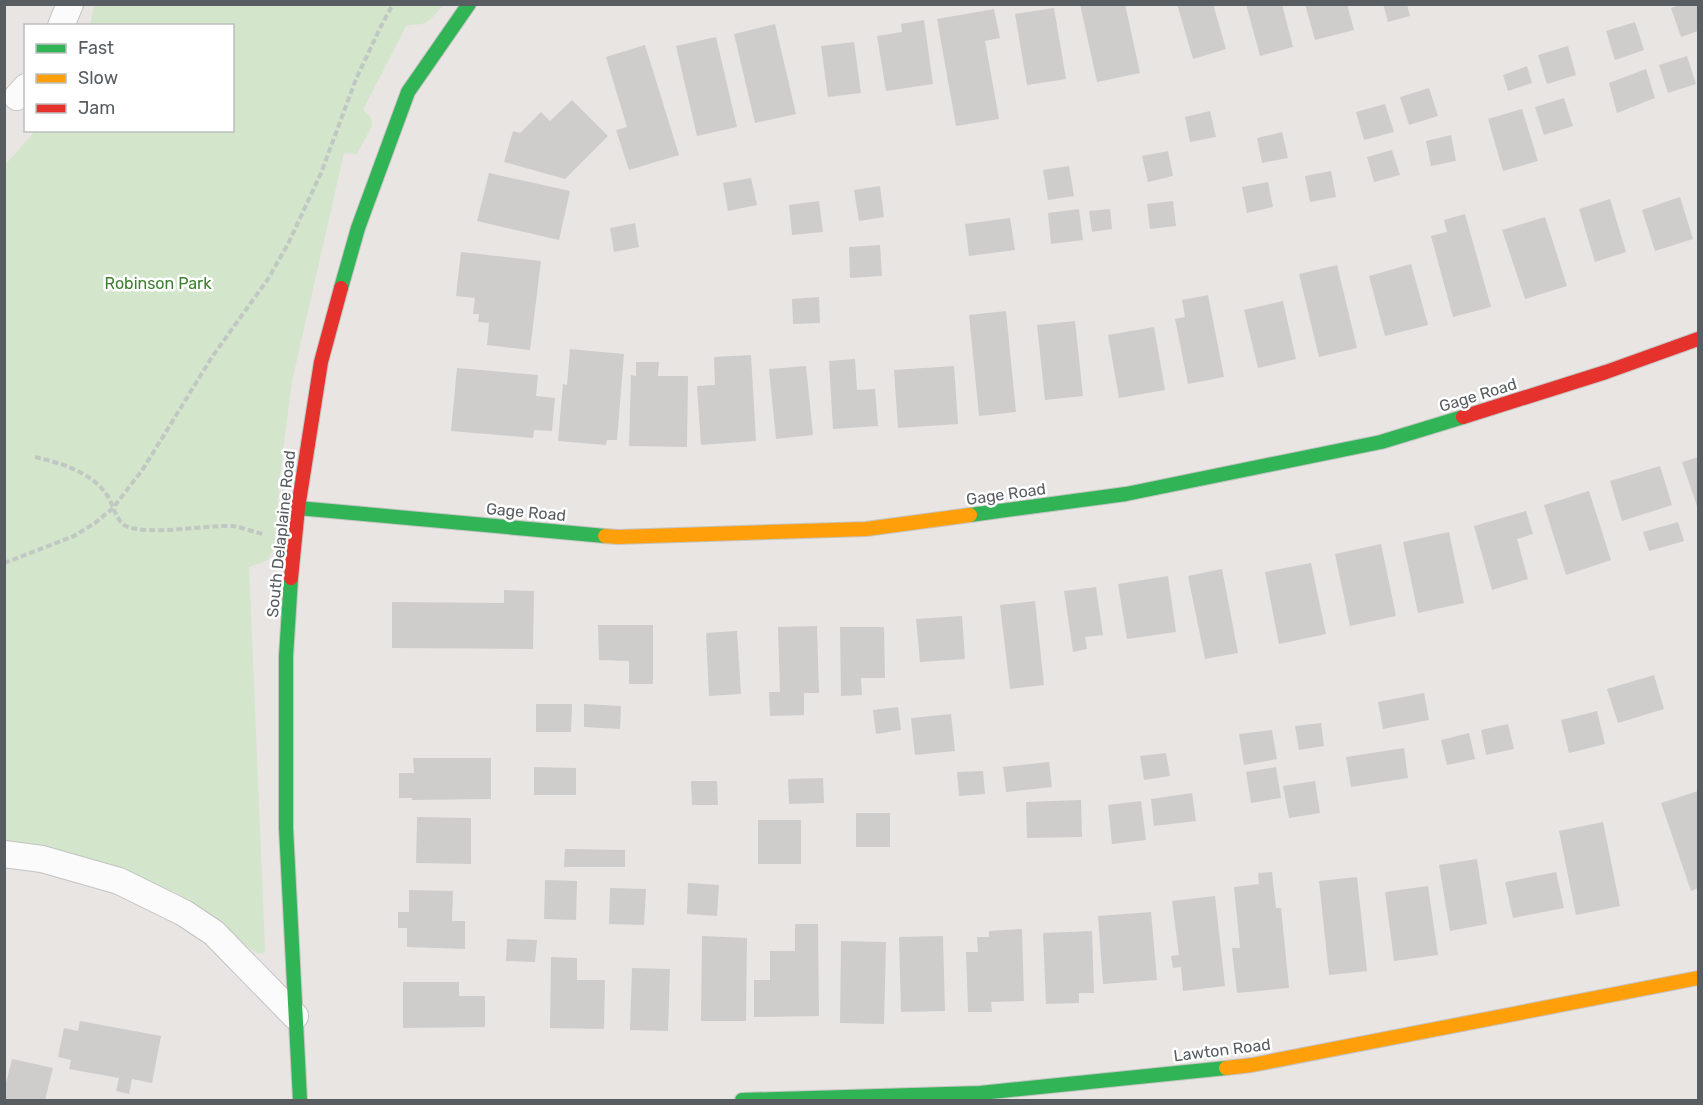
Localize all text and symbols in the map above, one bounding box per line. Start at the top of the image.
legend [24,24,234,132]
text: Fast [78,37,114,59]
text: Slow [78,67,118,89]
text: Jam [78,97,115,119]
park label: Robinson Park [105,274,212,293]
street label: Gage Road [1437,374,1519,416]
street label: South Delaplaine Road [263,449,299,619]
street label: Gage Road [965,479,1047,509]
street label: Gage Road [485,499,567,525]
street label: Lawton Road [1172,1035,1272,1065]

